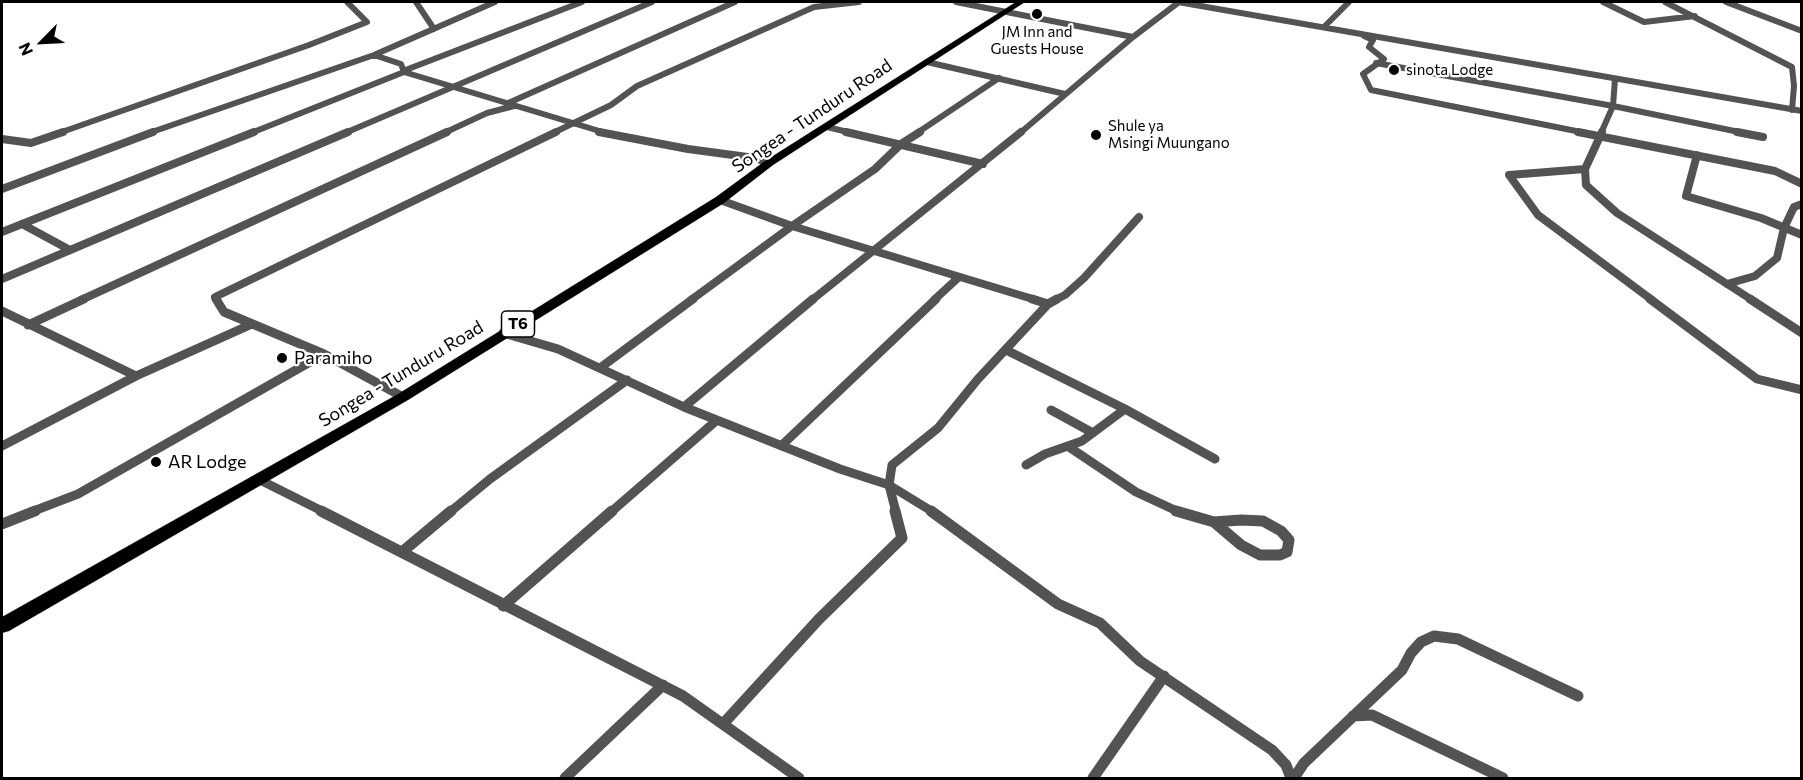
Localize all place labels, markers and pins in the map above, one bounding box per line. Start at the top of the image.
marker: JM Inn and Guests House [1030,7,1044,21]
place label: JM Inn and Guests House [990,23,1084,58]
place label: sinota Lodge [1406,61,1493,79]
marker: sinota Lodge [1387,63,1401,77]
place label: Shule ya Msingi Muungano [1108,117,1230,152]
marker: Shule ya Msingi Muungano [1089,128,1103,142]
place label: Paramiho [294,347,373,369]
marker: Paramiho [275,351,289,365]
place label: AR Lodge [168,451,246,473]
marker: AR Lodge [149,455,163,469]

